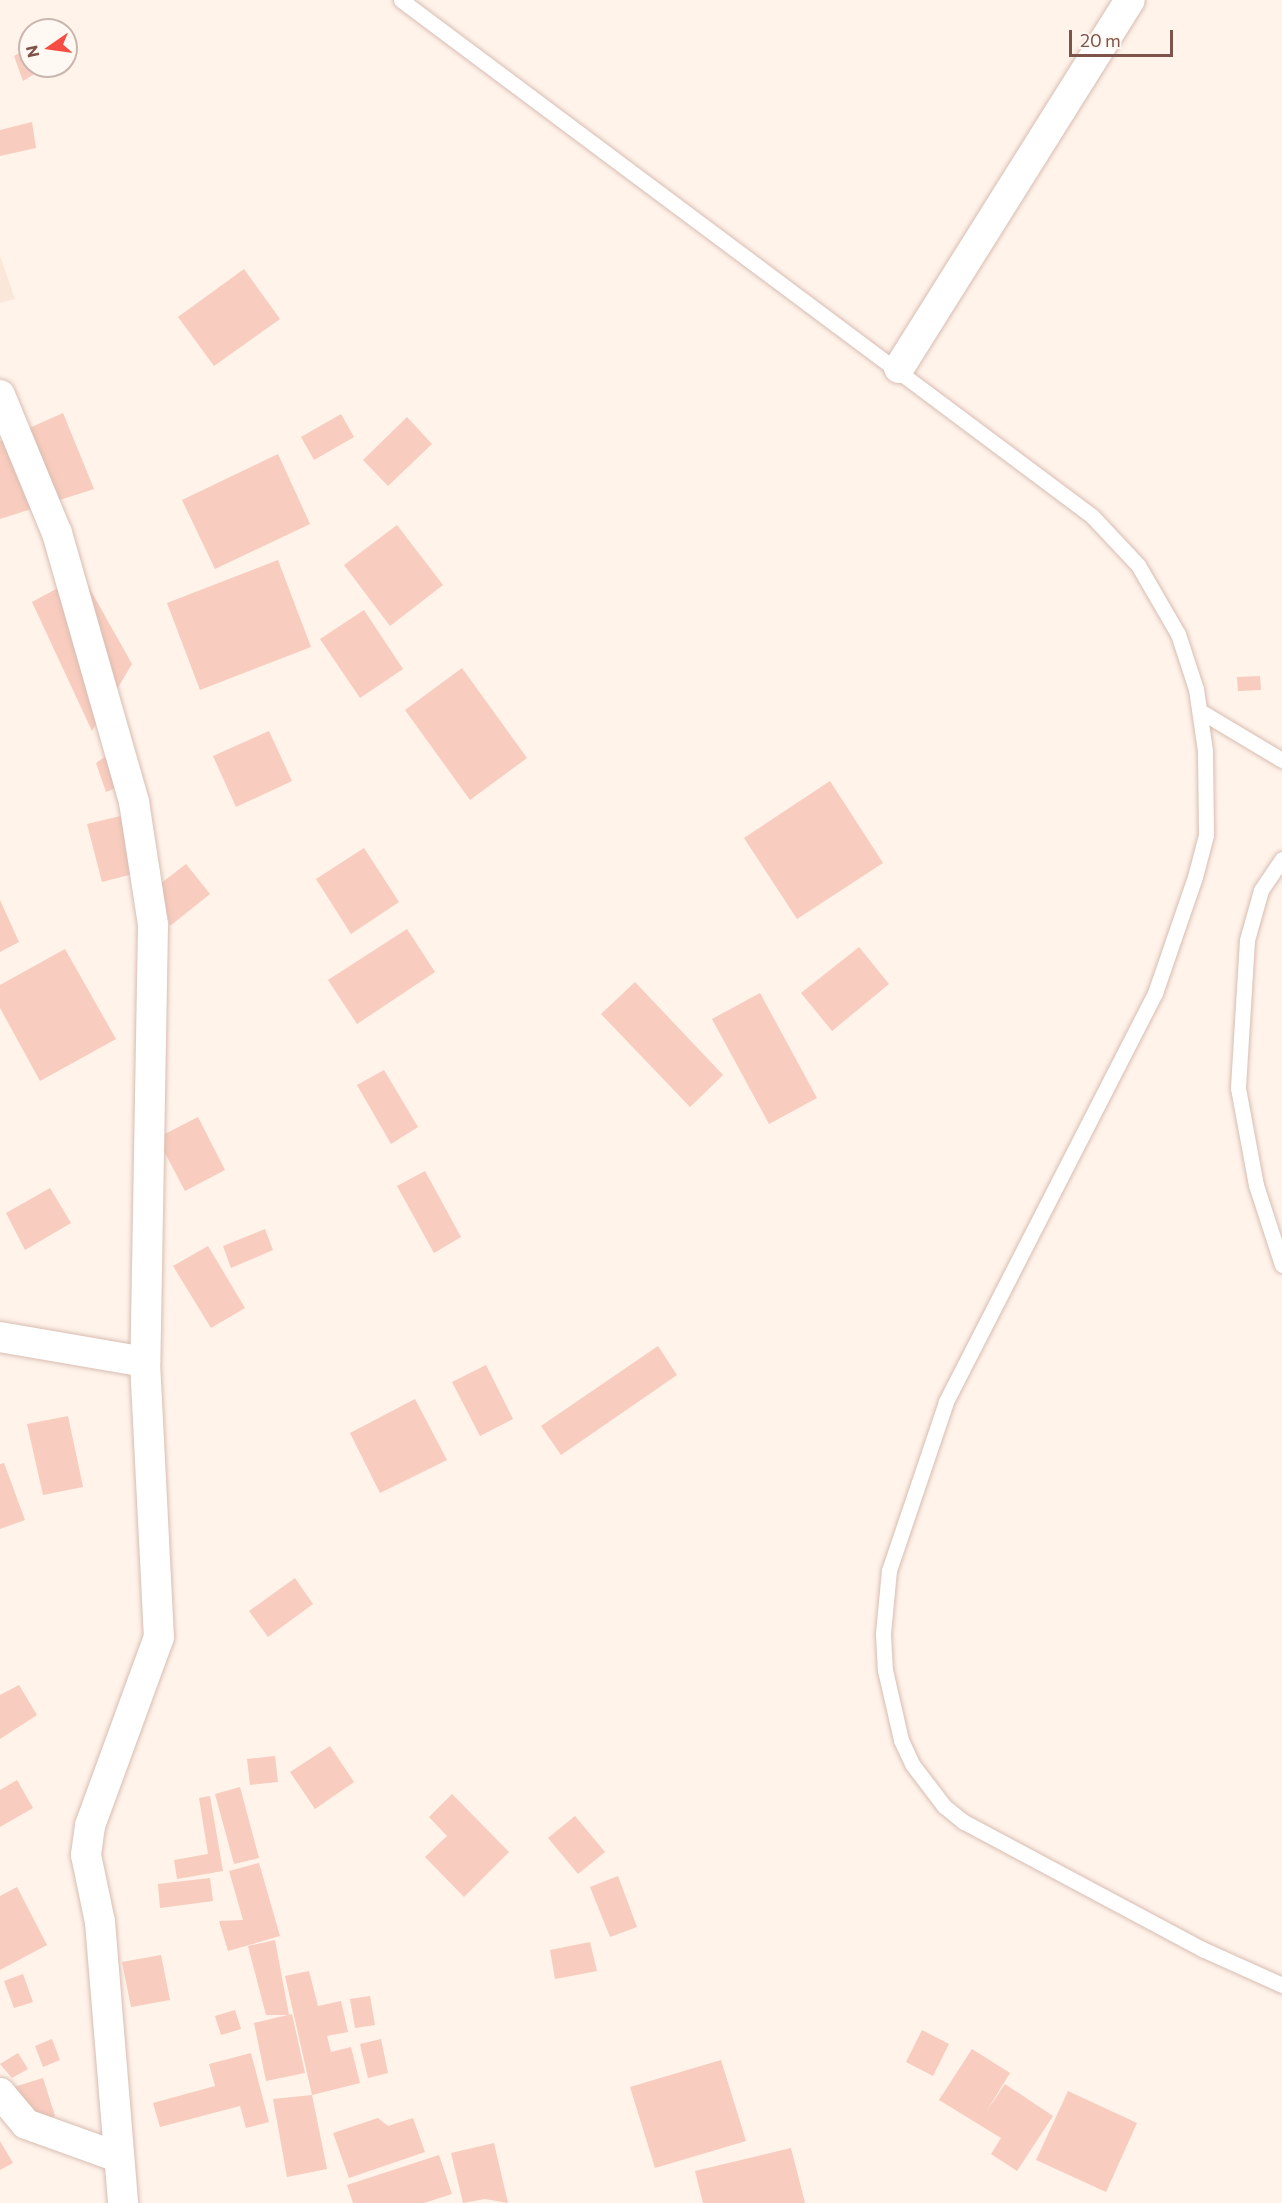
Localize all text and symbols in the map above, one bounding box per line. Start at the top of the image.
north arrow [18,18,78,78]
scale bar [1072,18,1176,56]
text: 20 m [1080,29,1121,51]
text: N [21,44,43,60]

